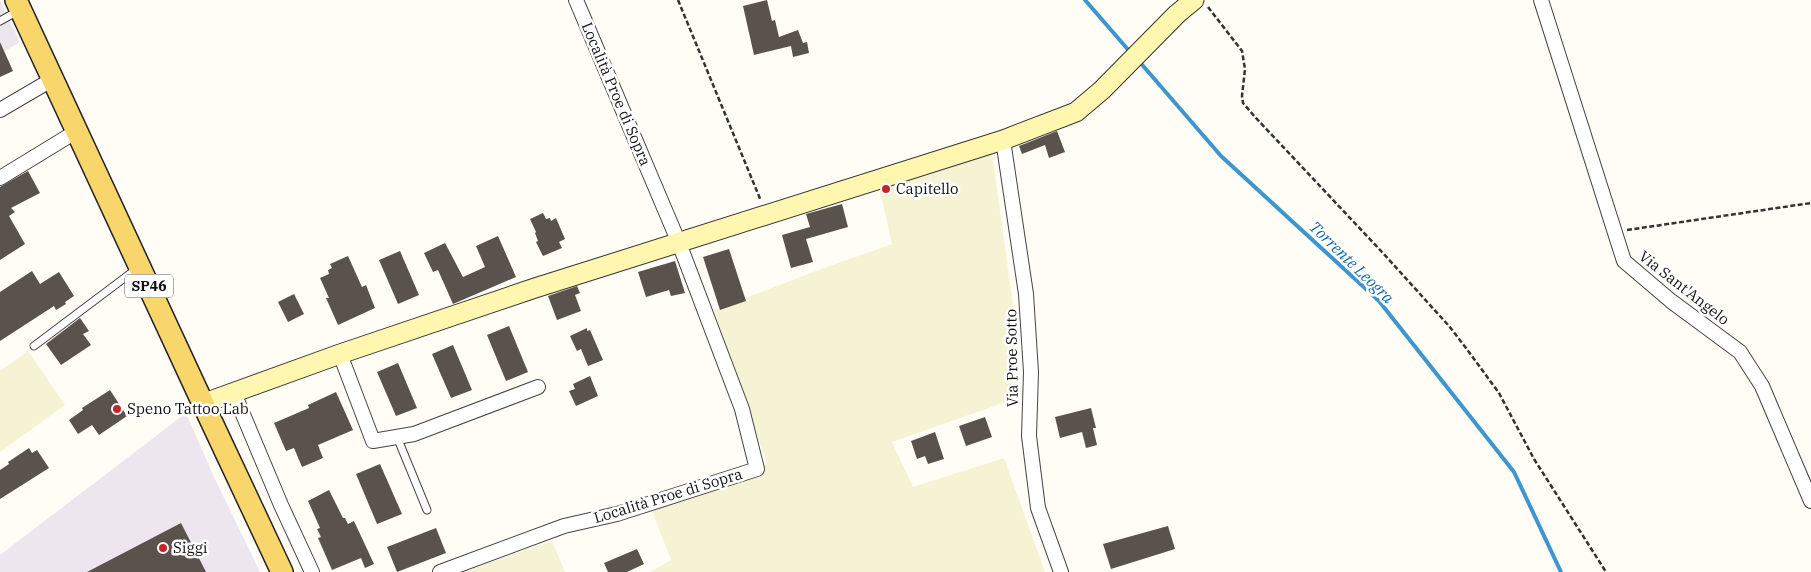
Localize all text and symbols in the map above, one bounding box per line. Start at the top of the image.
street label: Località Proe di Sopra [578,19,655,169]
place label: Capitello [896,179,959,198]
marker: Capitello [880,183,892,195]
water label: Torrente Leogra [1306,217,1399,308]
street label: Via Sant'Angelo [1635,246,1733,329]
road number: SP46 [125,274,173,298]
street label: Via Proe Sotto [1001,309,1022,407]
place label: Speno Tattoo Lab [127,399,249,418]
marker: Speno Tattoo Lab [111,403,123,415]
street label: Località Proe di Sopra [591,464,744,527]
place label: Siggi [173,538,208,557]
marker: Siggi [157,542,169,554]

